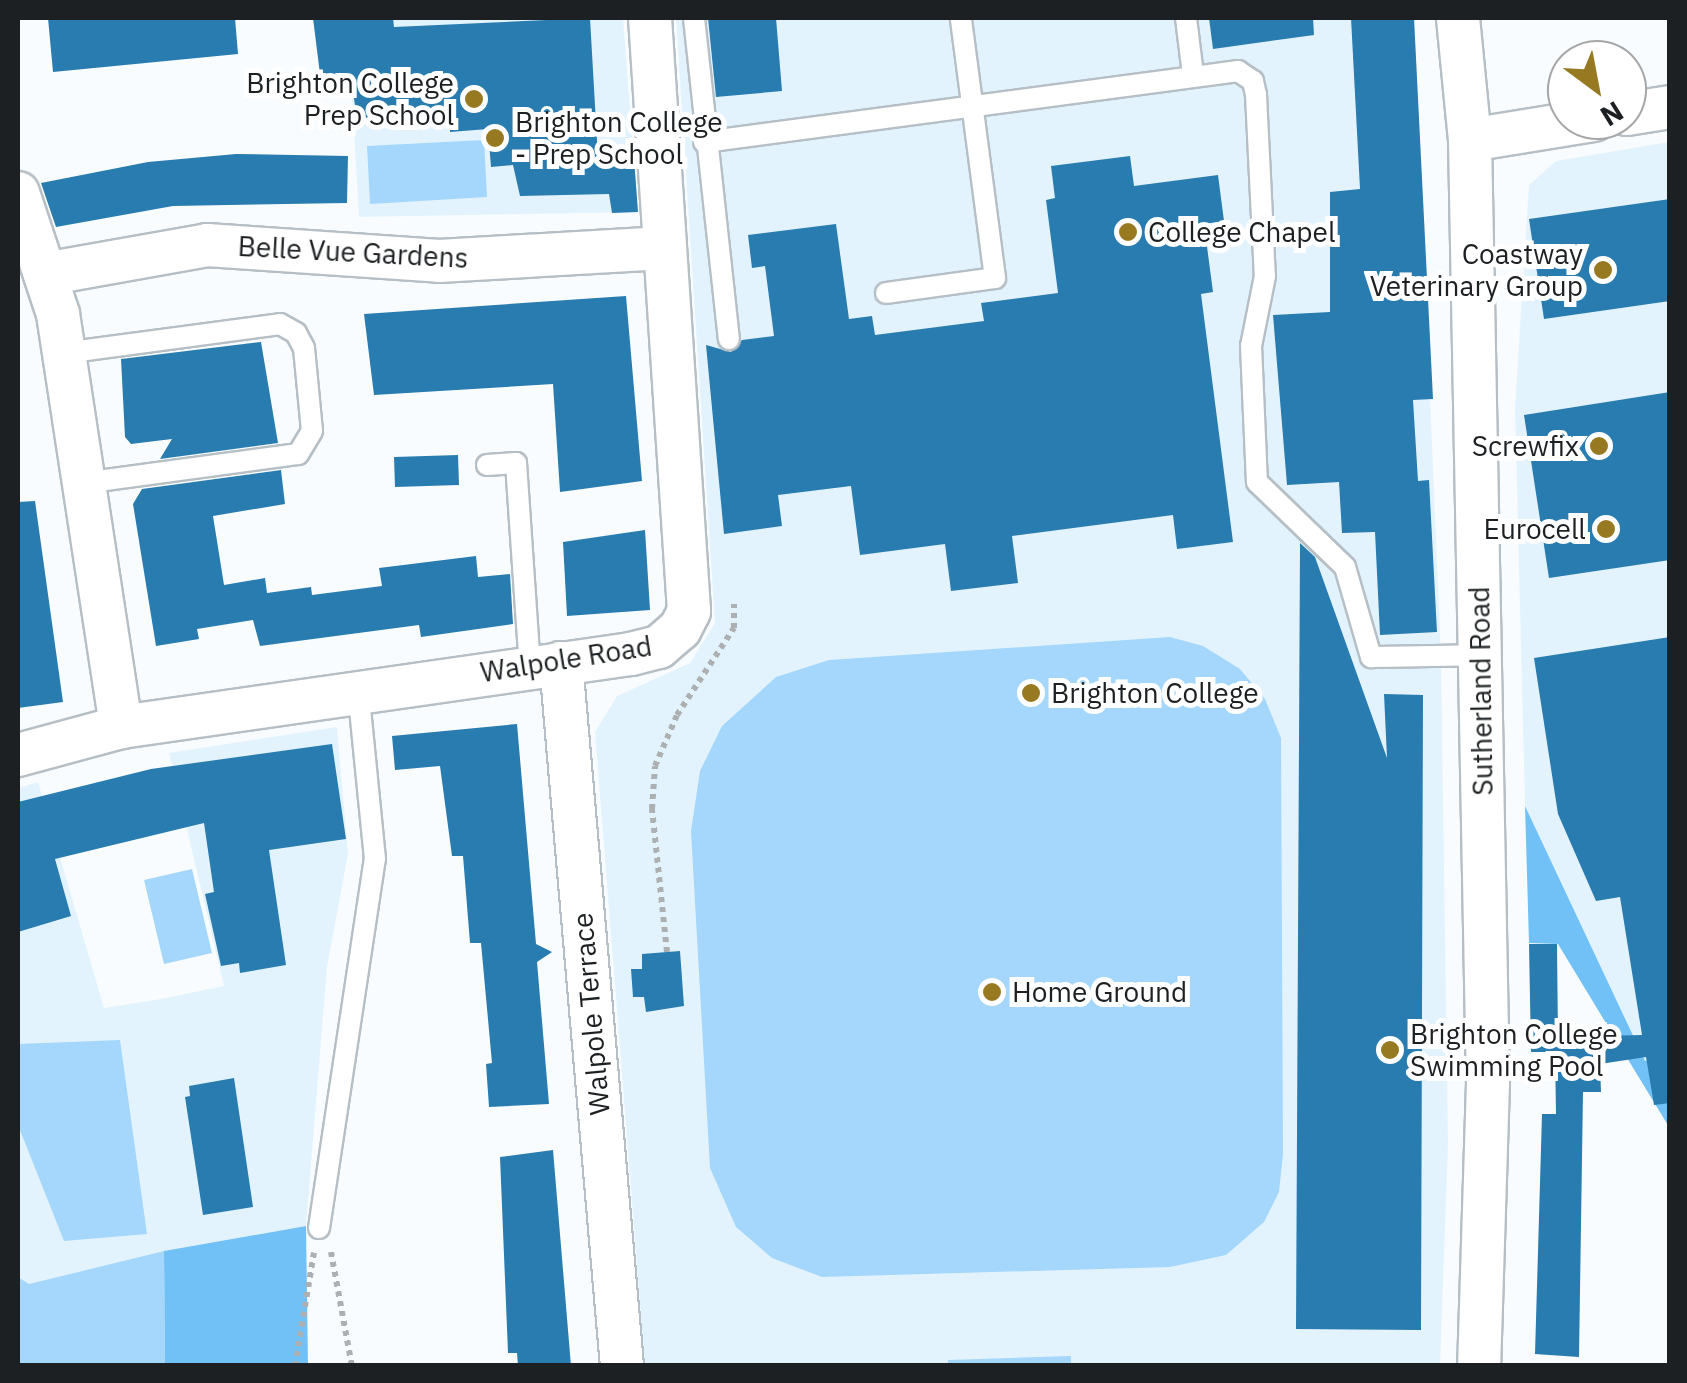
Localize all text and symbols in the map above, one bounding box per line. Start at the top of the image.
north arrow [1547,40,1647,140]
place label: Brighton College Prep School [246,66,454,132]
marker: Brighton College Prep School [463,88,485,110]
text: N [1594,93,1631,135]
place label: Brighton College - Prep School [515,105,723,171]
marker: Brighton College - Prep School [484,127,506,149]
place label: College Chapel [1148,215,1336,249]
marker: College Chapel [1117,221,1139,243]
street label: Belle Vue Gardens [237,229,469,275]
place label: Coastway Veterinary Group [1370,237,1583,303]
marker: Coastway Veterinary Group [1592,259,1614,281]
place label: Screwfix [1472,429,1579,463]
marker: Screwfix [1588,435,1610,457]
place label: Eurocell [1484,512,1586,546]
marker: Eurocell [1595,518,1617,540]
street label: Sutherland Road [1462,586,1500,796]
street label: Walpole Road [478,629,654,689]
place label: Brighton College [1051,676,1259,710]
marker: Brighton College [1020,682,1042,704]
street label: Walpole Terrace [565,911,617,1117]
place label: Home Ground [1012,975,1187,1009]
marker: Home Ground [981,981,1003,1003]
place label: Brighton College Swimming Pool [1410,1017,1618,1083]
marker: Brighton College Swimming Pool [1379,1039,1401,1061]

